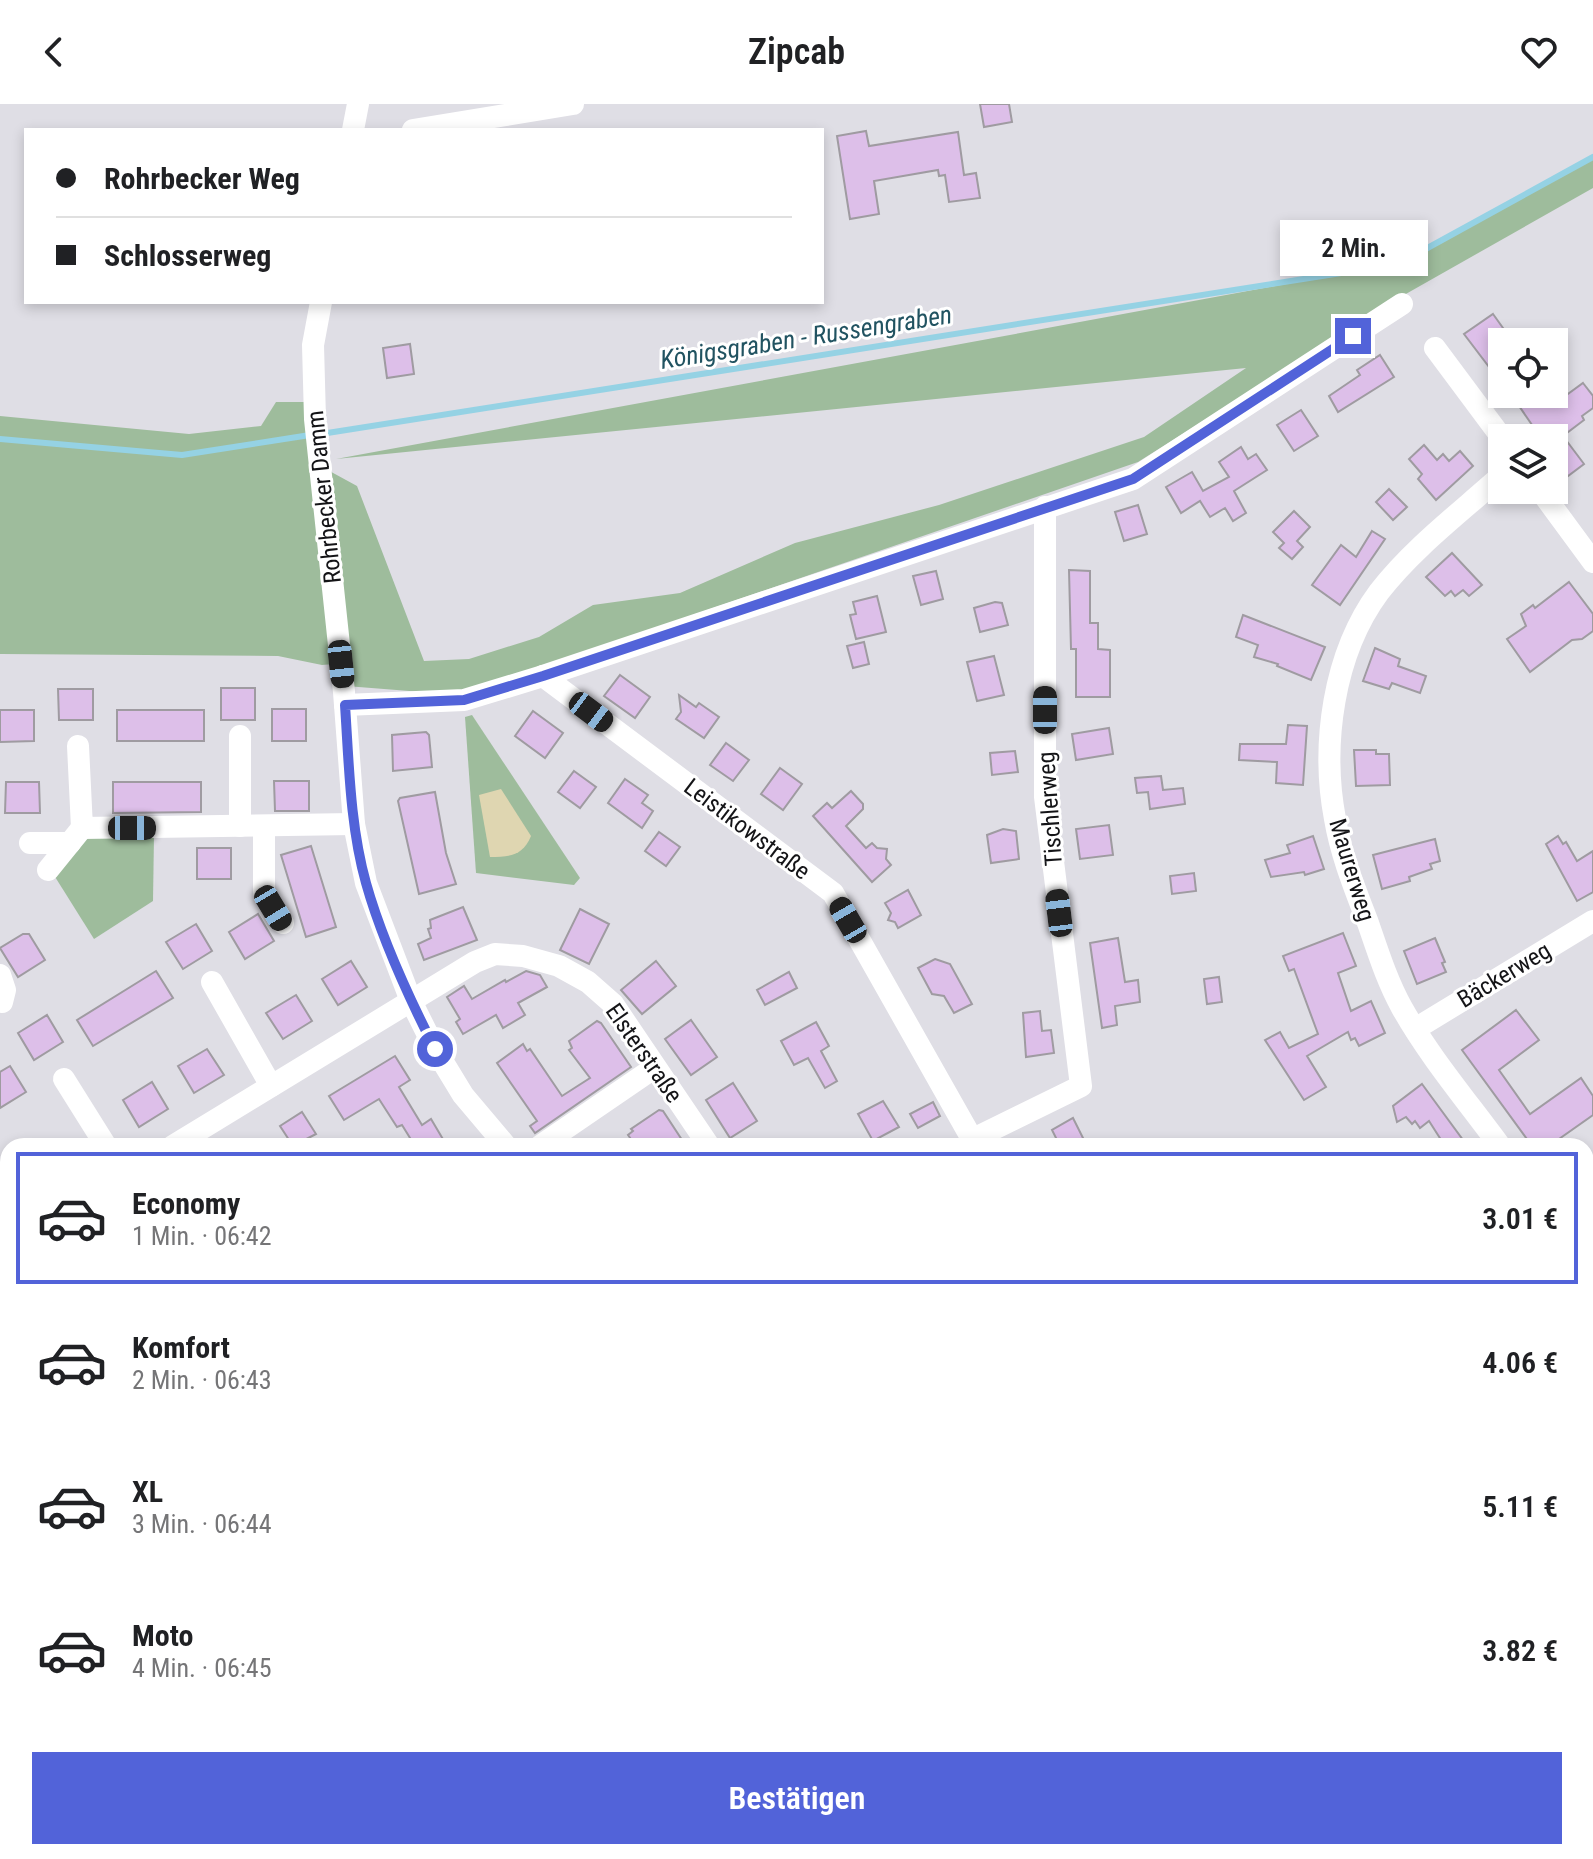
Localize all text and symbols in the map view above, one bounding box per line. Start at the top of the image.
icon: back [32,30,76,74]
icon: heart [1517,30,1561,74]
text: Zipcab [748,31,845,73]
text: Rohrbecker Weg [104,161,300,196]
callout: 2 Min. [1279,220,1427,276]
text: 2 Min. [1321,233,1387,263]
text: Schlosserweg [104,238,271,273]
water label: Königsgraben - Russengraben [658,299,954,375]
route end [1335,318,1371,354]
map controls [1488,328,1568,504]
button: locate [1488,328,1568,408]
street label: Rohrbecker Damm [301,409,347,585]
button: layers [1488,424,1568,504]
car [327,639,355,689]
car [1033,686,1057,734]
car [565,688,617,736]
street label: Tischlerweg [1032,751,1068,867]
street label: Leistikowstraße [679,773,815,885]
street label: Maurerweg [1323,815,1381,925]
car [108,816,156,840]
car [250,881,296,935]
car [1044,888,1074,938]
car [826,893,870,947]
street label: Bäckerweg [1452,936,1556,1014]
street label: Elsterstraße [600,998,688,1108]
route start [417,1031,453,1067]
icon: car [36,1182,108,1254]
text: Economy [132,1186,240,1221]
text: 3.01 € [1482,1201,1558,1236]
text: 1 Min. · 06:42 [132,1221,272,1251]
icon: car [36,1326,108,1398]
text: Komfort [132,1330,230,1365]
text: 4.06 € [1482,1345,1558,1380]
text: 2 Min. · 06:43 [132,1365,272,1395]
icon: car [36,1470,108,1542]
text: XL [132,1474,163,1509]
text: 5.11 € [1482,1489,1558,1524]
text: 3 Min. · 06:44 [132,1509,272,1539]
icon: car [36,1614,108,1686]
text: Moto [132,1618,193,1653]
text: 3.82 € [1482,1633,1558,1668]
text: 4 Min. · 06:45 [132,1653,272,1683]
button: Bestätigen [32,1752,1562,1844]

